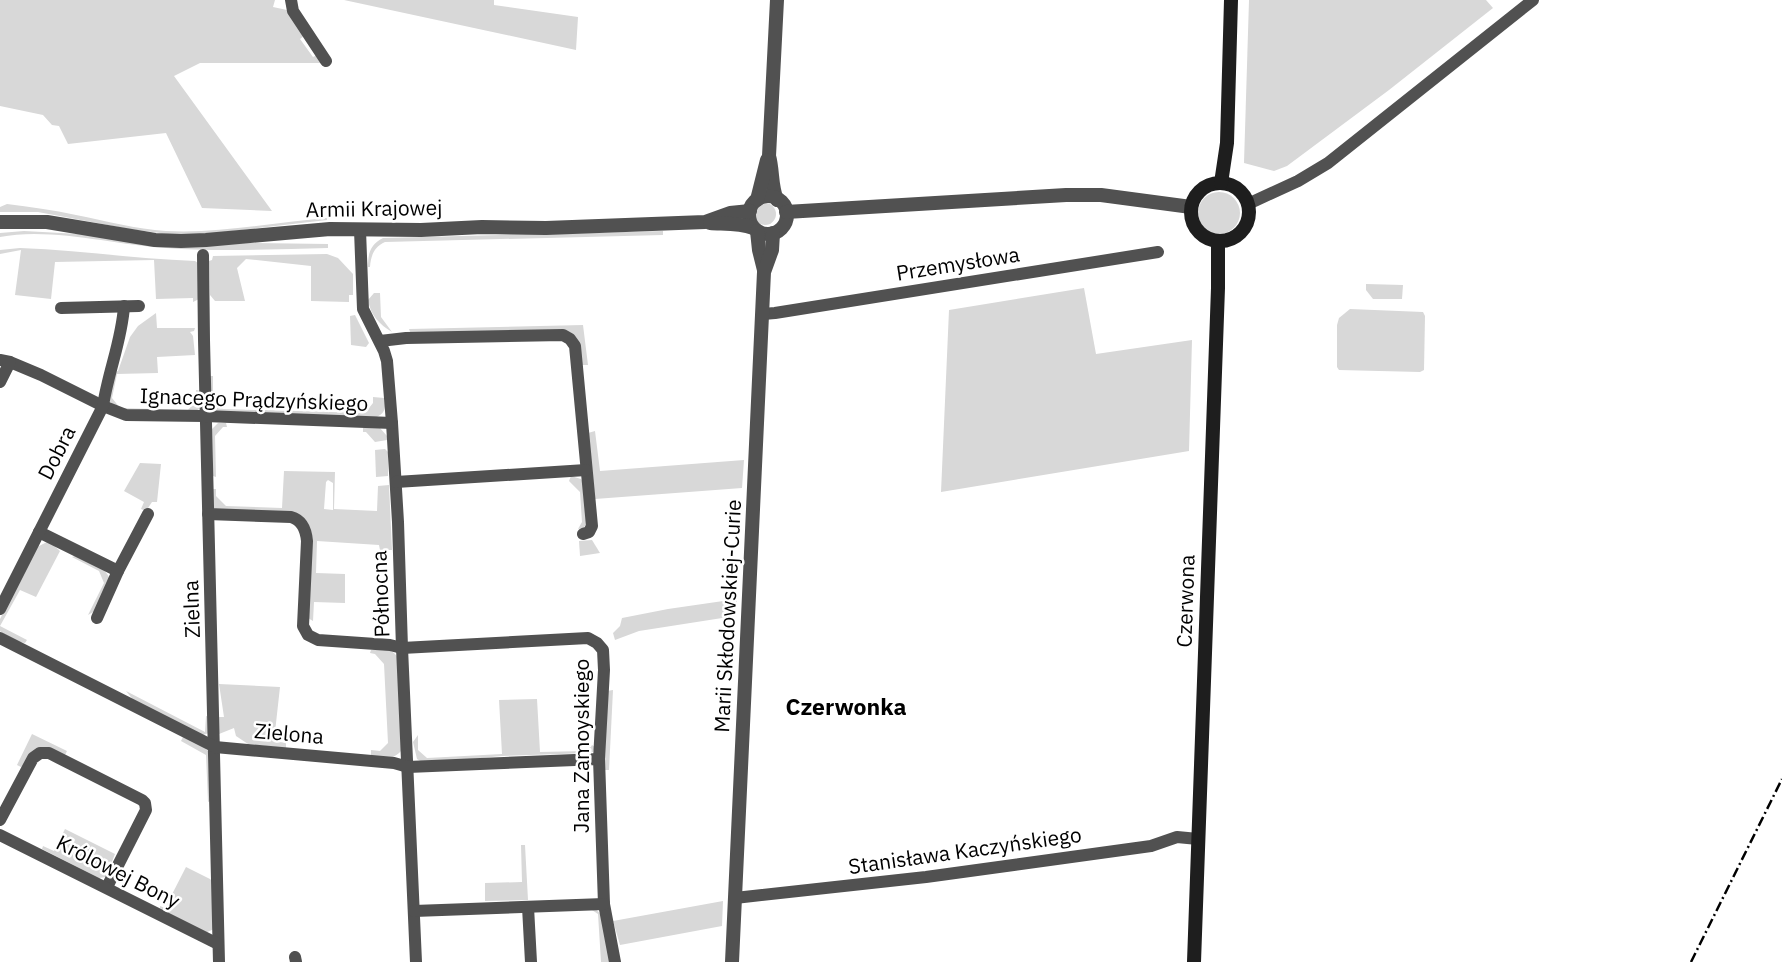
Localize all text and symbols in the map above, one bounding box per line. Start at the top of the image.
street label: Armii Krajowej [305,193,443,223]
street label: Przemysłowa [894,239,1022,287]
street label: Ignacego Prądzyńskiego [139,381,369,417]
street label: Dobra [31,421,81,484]
street label: Marii Skłodowskiej-Curie [707,499,747,733]
street label: Północna [364,550,396,638]
street label: Czerwona [1169,554,1201,648]
street label: Zielna [176,580,206,638]
street label: Jana Zamoyskiego [567,659,595,833]
district label: Czerwonka [785,691,907,721]
street label: Zielona [253,716,325,750]
street label: Stanisława Kaczyńskiego [847,820,1083,880]
street label: Królowej Bony [52,828,186,915]

